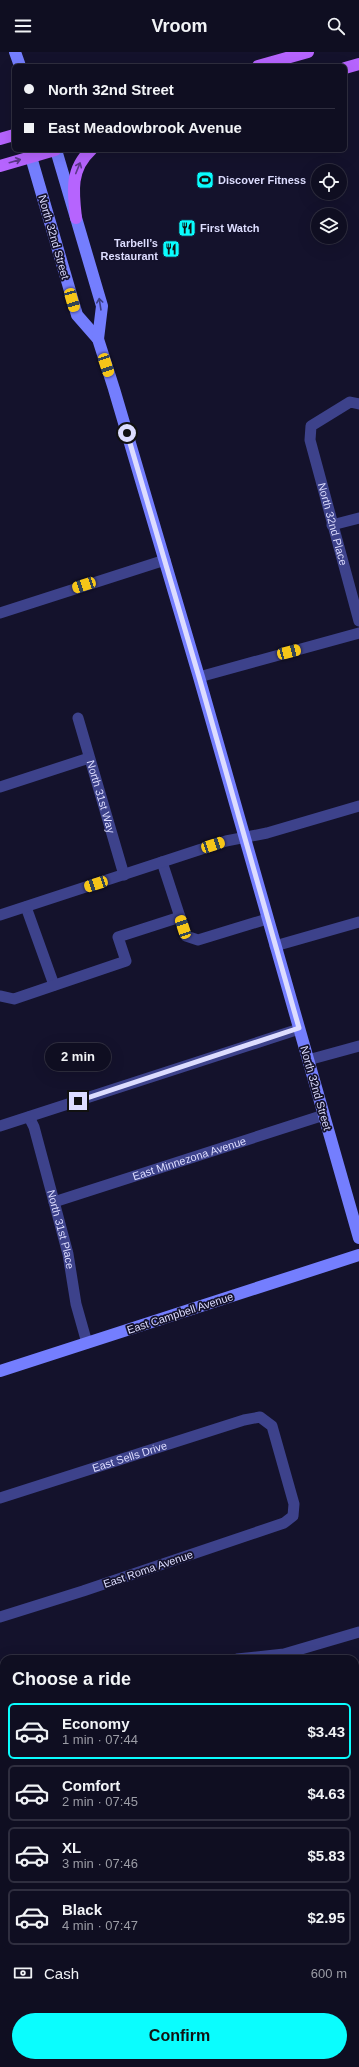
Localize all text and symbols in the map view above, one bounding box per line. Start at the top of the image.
icon: menu [12,15,34,37]
icon: search [325,15,347,37]
text: Vroom [151,16,208,36]
text: North 32nd Street [48,81,174,98]
text: East Meadowbrook Avenue [48,119,242,136]
one-way arrow [9,157,22,164]
one-way arrow [75,162,82,174]
map controls [311,164,347,244]
button: locate [311,164,347,200]
sports icon: Discover Fitness [195,170,215,190]
place label: Discover Fitness [218,174,306,186]
street label: North 32nd Street [36,194,72,280]
button: layers [311,208,347,244]
restaurant icon: First Watch [177,218,197,238]
place label: First Watch [200,222,260,234]
place label: Tarbell’s Restaurant [101,237,158,262]
restaurant icon: Tarbell’s Restaurant [161,239,181,259]
car [63,287,81,313]
one-way arrow [96,298,104,311]
car [97,352,115,378]
route start [118,424,136,442]
street label: North 32nd Place [316,481,350,567]
car [71,576,97,594]
car [276,643,302,661]
street label: North 31st Way [85,759,118,835]
car [200,836,226,854]
car [83,875,109,893]
car [174,914,192,940]
callout: 2 min [45,1043,111,1071]
street label: North 32nd Street [298,1045,334,1131]
text: 2 min [61,1049,95,1064]
route end [69,1092,87,1110]
street label: East Minnezona Avenue [131,1135,247,1182]
street label: North 31st Place [45,1188,76,1270]
street label: East Campbell Avenue [125,1290,235,1336]
street label: East Sells Drive [91,1439,168,1474]
street label: East Roma Avenue [102,1548,194,1590]
text: Choose a ride [12,1669,131,1689]
icon: car [14,1713,50,1749]
text: Economy [62,1715,130,1732]
text: $3.43 [307,1723,345,1740]
text: 1 min · 07:44 [62,1732,138,1747]
icon: car [14,1775,50,1811]
text: Comfort [62,1777,120,1794]
text: $4.63 [307,1785,345,1802]
text: 2 min · 07:45 [62,1794,138,1809]
icon: car [14,1837,50,1873]
text: XL [62,1839,81,1856]
text: $5.83 [307,1847,345,1864]
text: 3 min · 07:46 [62,1856,138,1871]
icon: car [14,1899,50,1935]
text: Black [62,1901,102,1918]
text: $2.95 [307,1909,345,1926]
text: 4 min · 07:47 [62,1918,138,1933]
icon: cash [12,1962,34,1984]
text: Cash [44,1965,79,1982]
text: 600 m [311,1966,347,1981]
button: Confirm [12,2013,347,2059]

